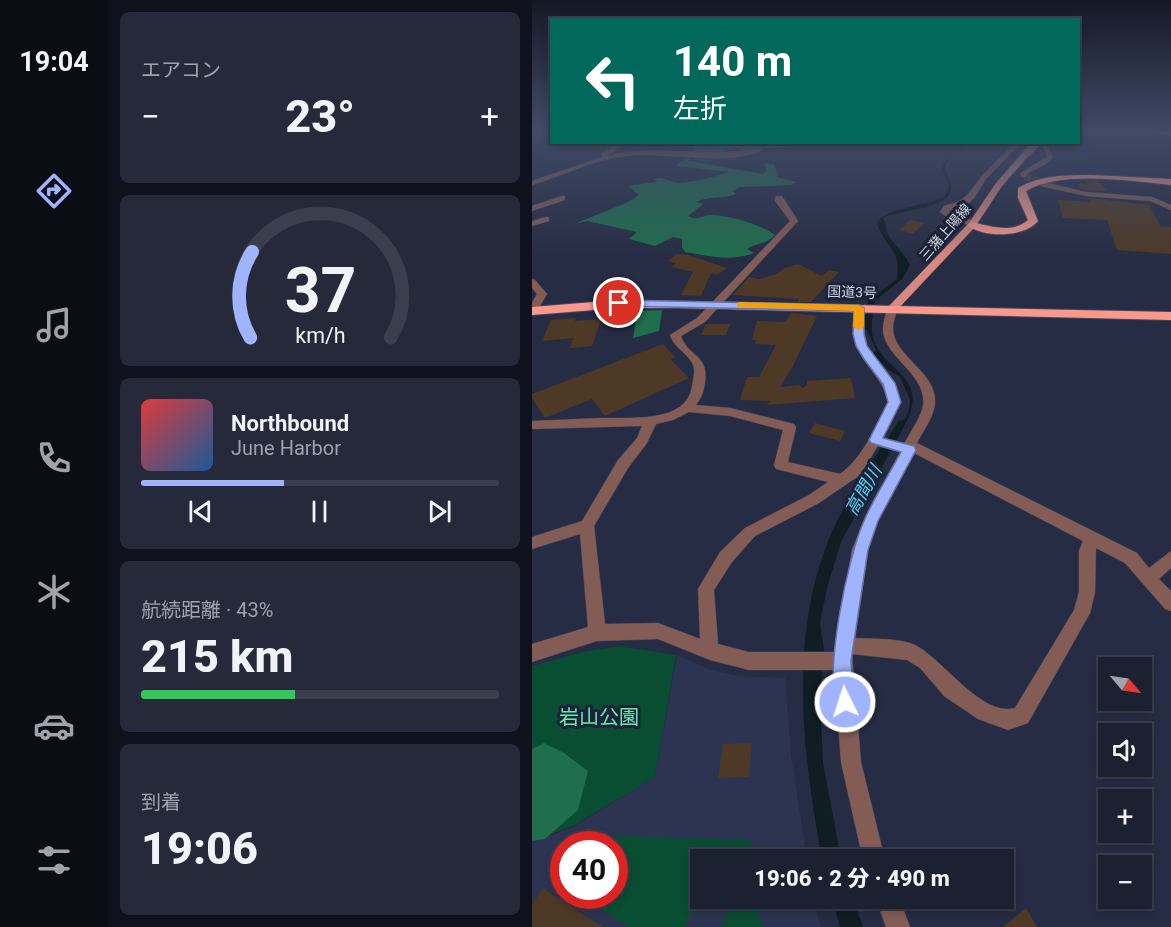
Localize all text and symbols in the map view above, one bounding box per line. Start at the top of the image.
text: 140 m [673,37,792,86]
icon: left [574,42,652,120]
text: 19:04 [19,46,89,78]
text: エアコン [141,58,221,82]
text: 23° [285,90,355,143]
text: 左折 [673,93,727,125]
text: − [141,97,160,136]
text: + [480,97,499,136]
icon: directions [33,170,75,212]
street label: 三潴上陽線 [916,200,974,264]
text: 37 [284,254,356,327]
pin [593,277,644,328]
street label: 国道3号 [827,283,877,301]
icon: arrive [602,286,635,319]
icon: music [33,304,75,346]
text: km/h [295,323,345,348]
text: Northbound [231,411,349,436]
text: June Harbor [231,436,341,460]
icon: phone [33,437,75,479]
water label: 高間川 [840,460,887,519]
icon: previous [184,495,217,528]
icon: pause [303,495,336,528]
icon: next [423,495,456,528]
icon: climate [33,571,75,613]
text: 航続距離 · 43% [141,598,273,622]
text: 215 km [141,630,293,683]
north arrow [1098,657,1152,711]
map controls [1098,657,1152,909]
position arrow [813,670,877,734]
icon: car [33,705,75,747]
park label: 岩山公園 [559,705,639,729]
button: sound [1098,723,1152,777]
button: + [1098,789,1152,843]
text: 到着 [141,790,181,814]
text: 19:06 [141,822,258,875]
speed limit sign: 40 [550,831,628,909]
icon: filters [33,839,75,881]
button: − [1098,855,1152,909]
text: 19:06 · 2 分 · 490 m [754,866,950,891]

